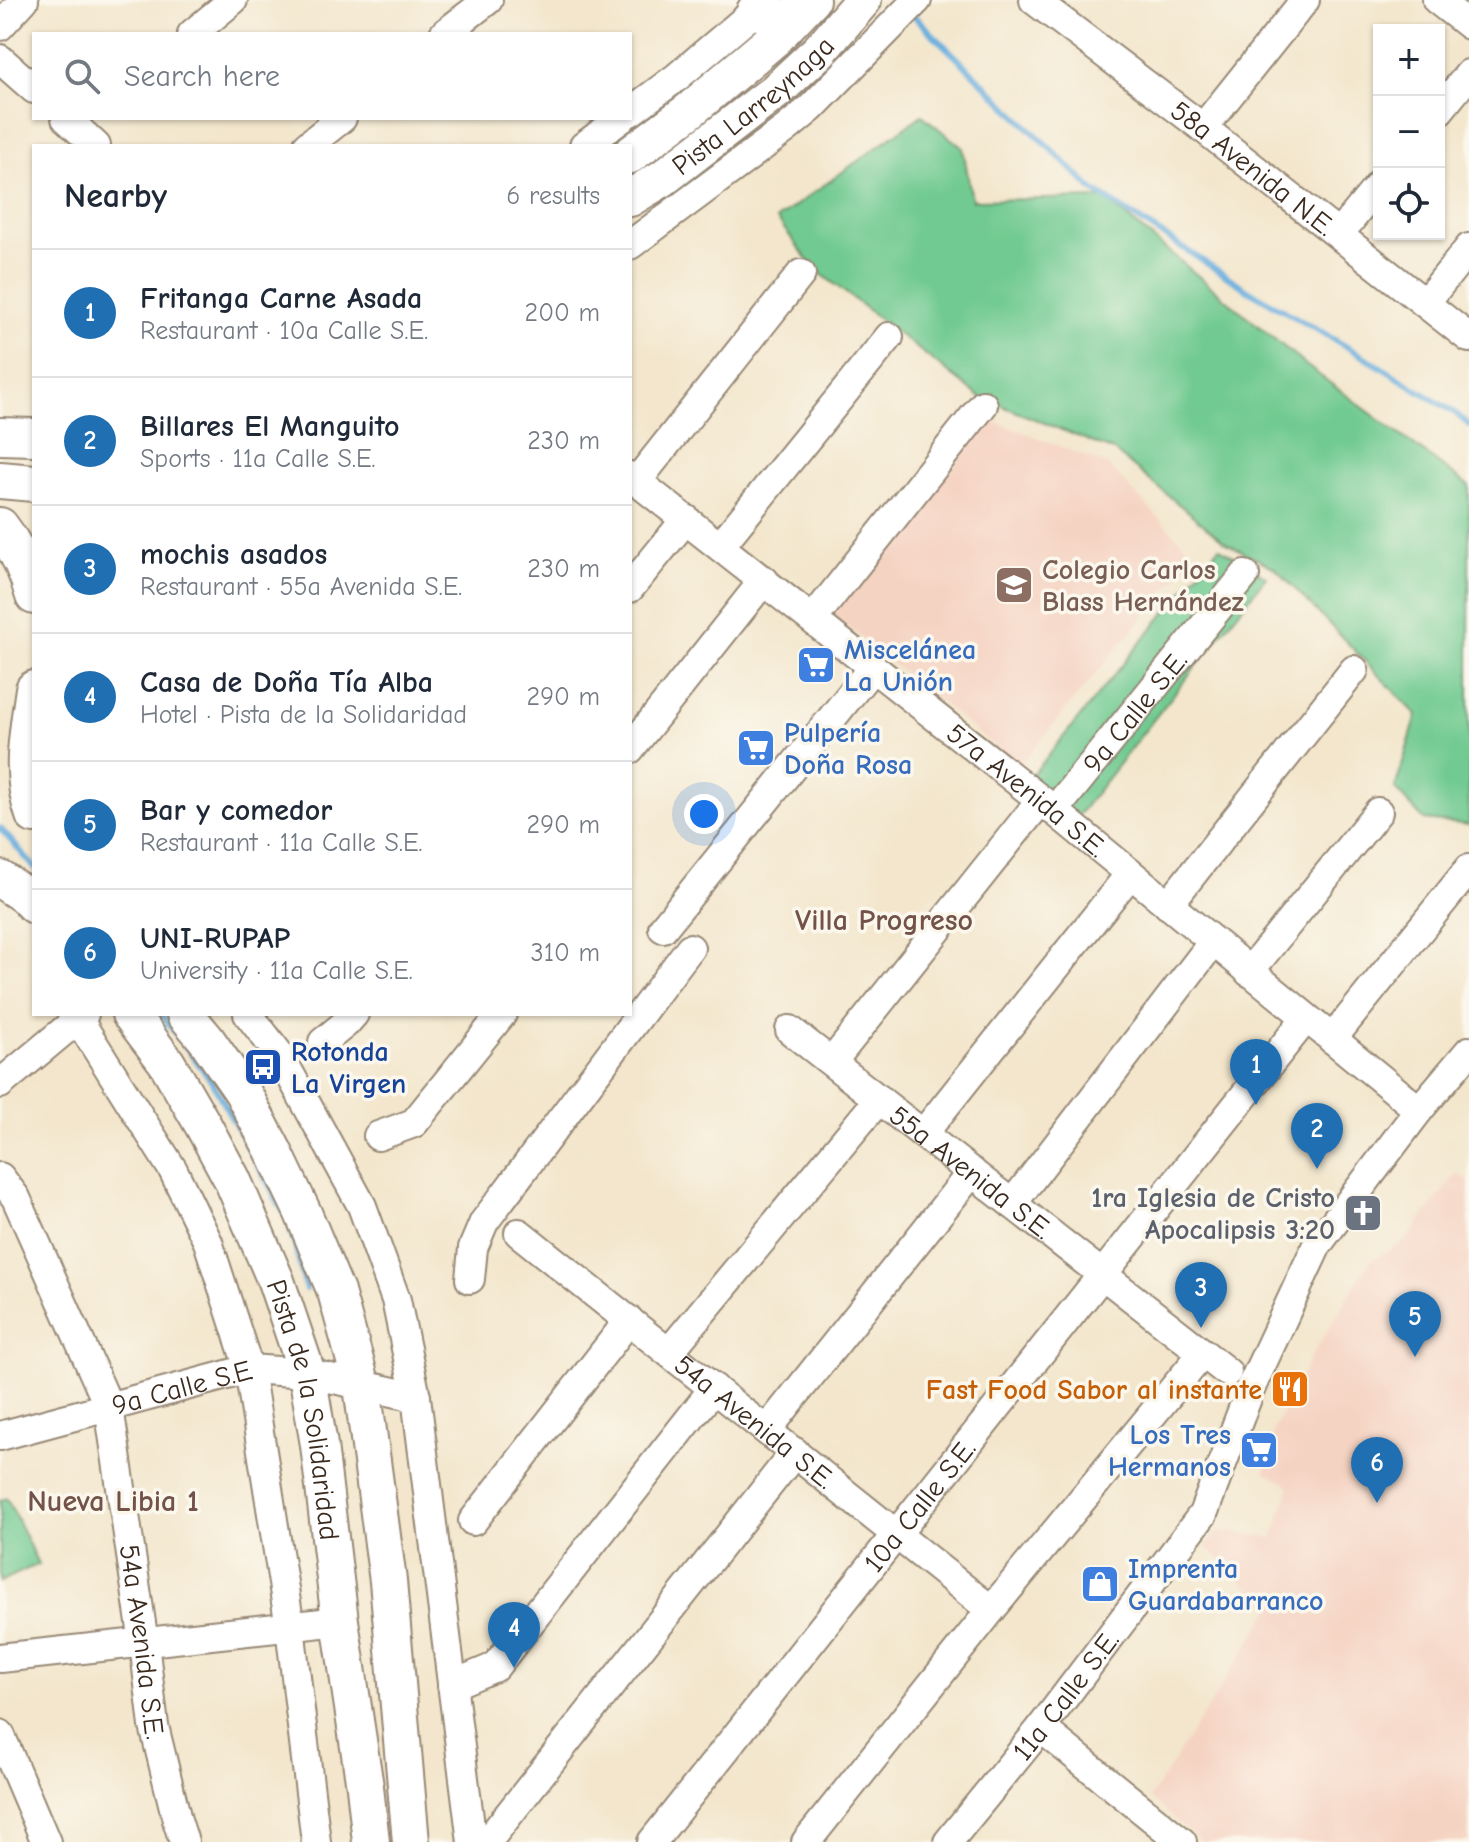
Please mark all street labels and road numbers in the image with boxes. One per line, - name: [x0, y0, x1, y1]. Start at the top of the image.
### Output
- street label: Pista Larreynaga: [666, 30, 841, 182]
- street label: 58a Avenida N.E.: [1164, 95, 1341, 243]
- street label: 9a Calle S.E.: [1077, 645, 1194, 779]
- street label: 57a Avenida S.E.: [940, 717, 1113, 864]
- street label: 55a Avenida S.E.: [883, 1099, 1058, 1246]
- street label: Pista de la Solidaridad: [260, 1275, 345, 1542]
- street label: 54a Avenida S.E.: [668, 1349, 841, 1496]
- street label: 9a Calle S.E.: [109, 1354, 256, 1422]
- street label: 10a Calle S.E.: [858, 1433, 982, 1579]
- street label: 54a Avenida S.E.: [113, 1542, 172, 1742]
- street label: 11a Calle S.E.: [1006, 1625, 1126, 1767]

